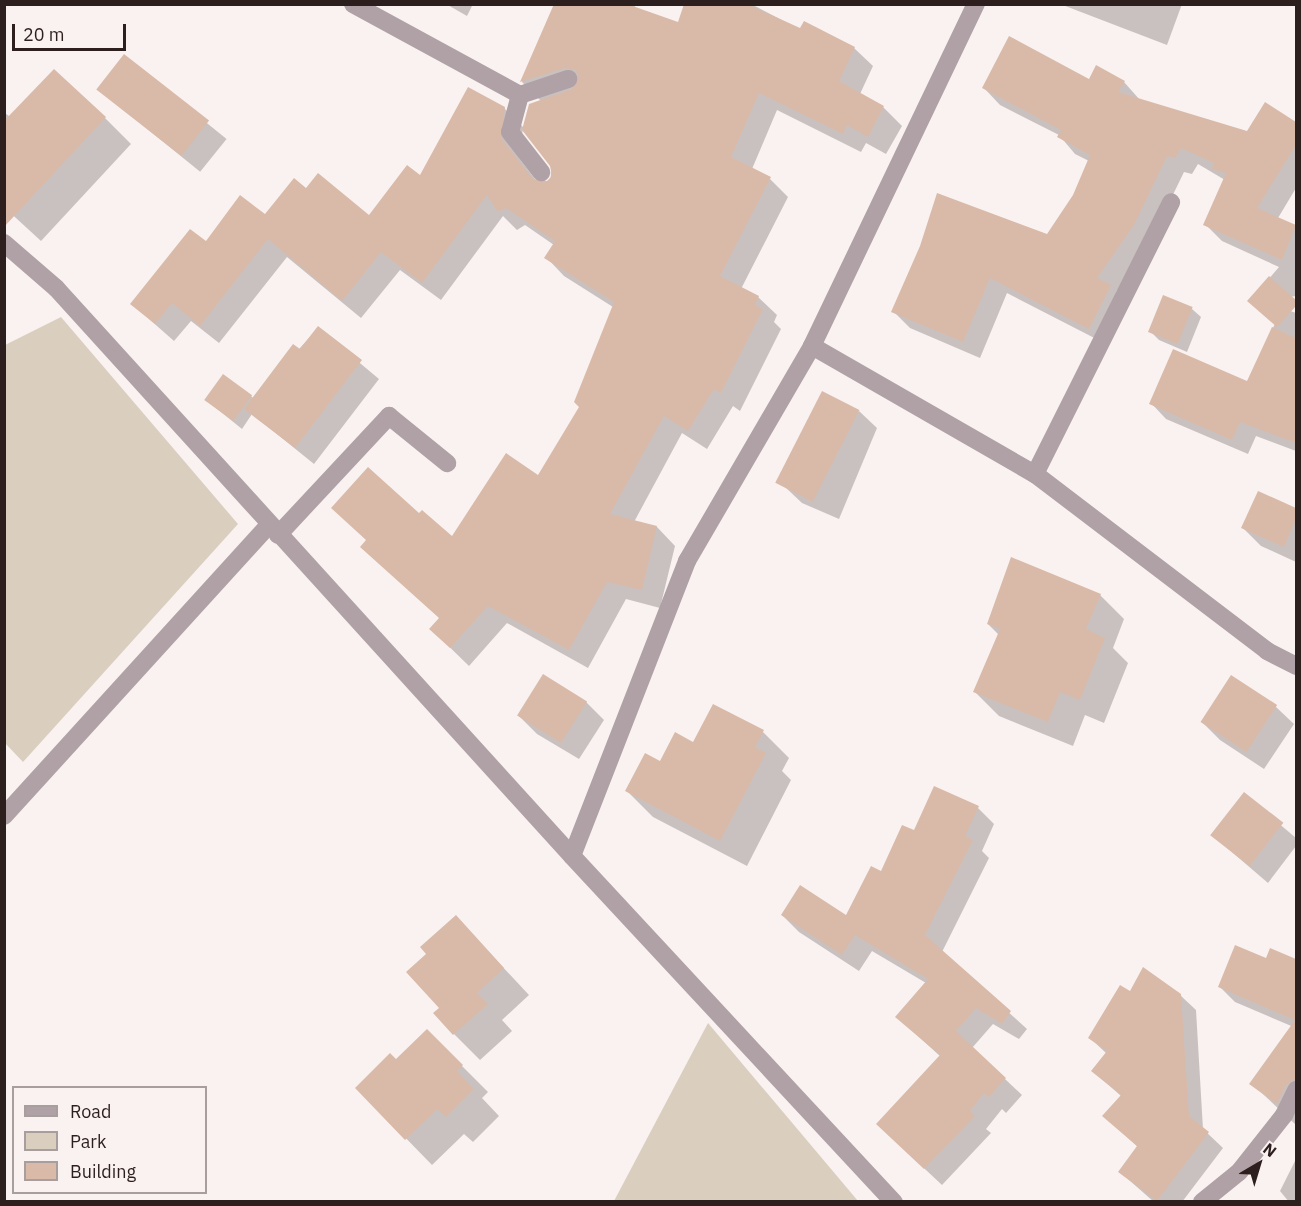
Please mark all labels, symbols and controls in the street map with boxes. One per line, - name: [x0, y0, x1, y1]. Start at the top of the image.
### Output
- scale bar: [15, 12, 129, 50]
- text: 20 m: [23, 23, 65, 46]
- legend: [12, 1086, 207, 1194]
- text: Road: [70, 1100, 111, 1123]
- text: Park: [70, 1130, 106, 1153]
- north arrow: [1229, 1134, 1289, 1194]
- text: N: [1259, 1138, 1281, 1161]
- text: Building: [70, 1160, 136, 1183]

